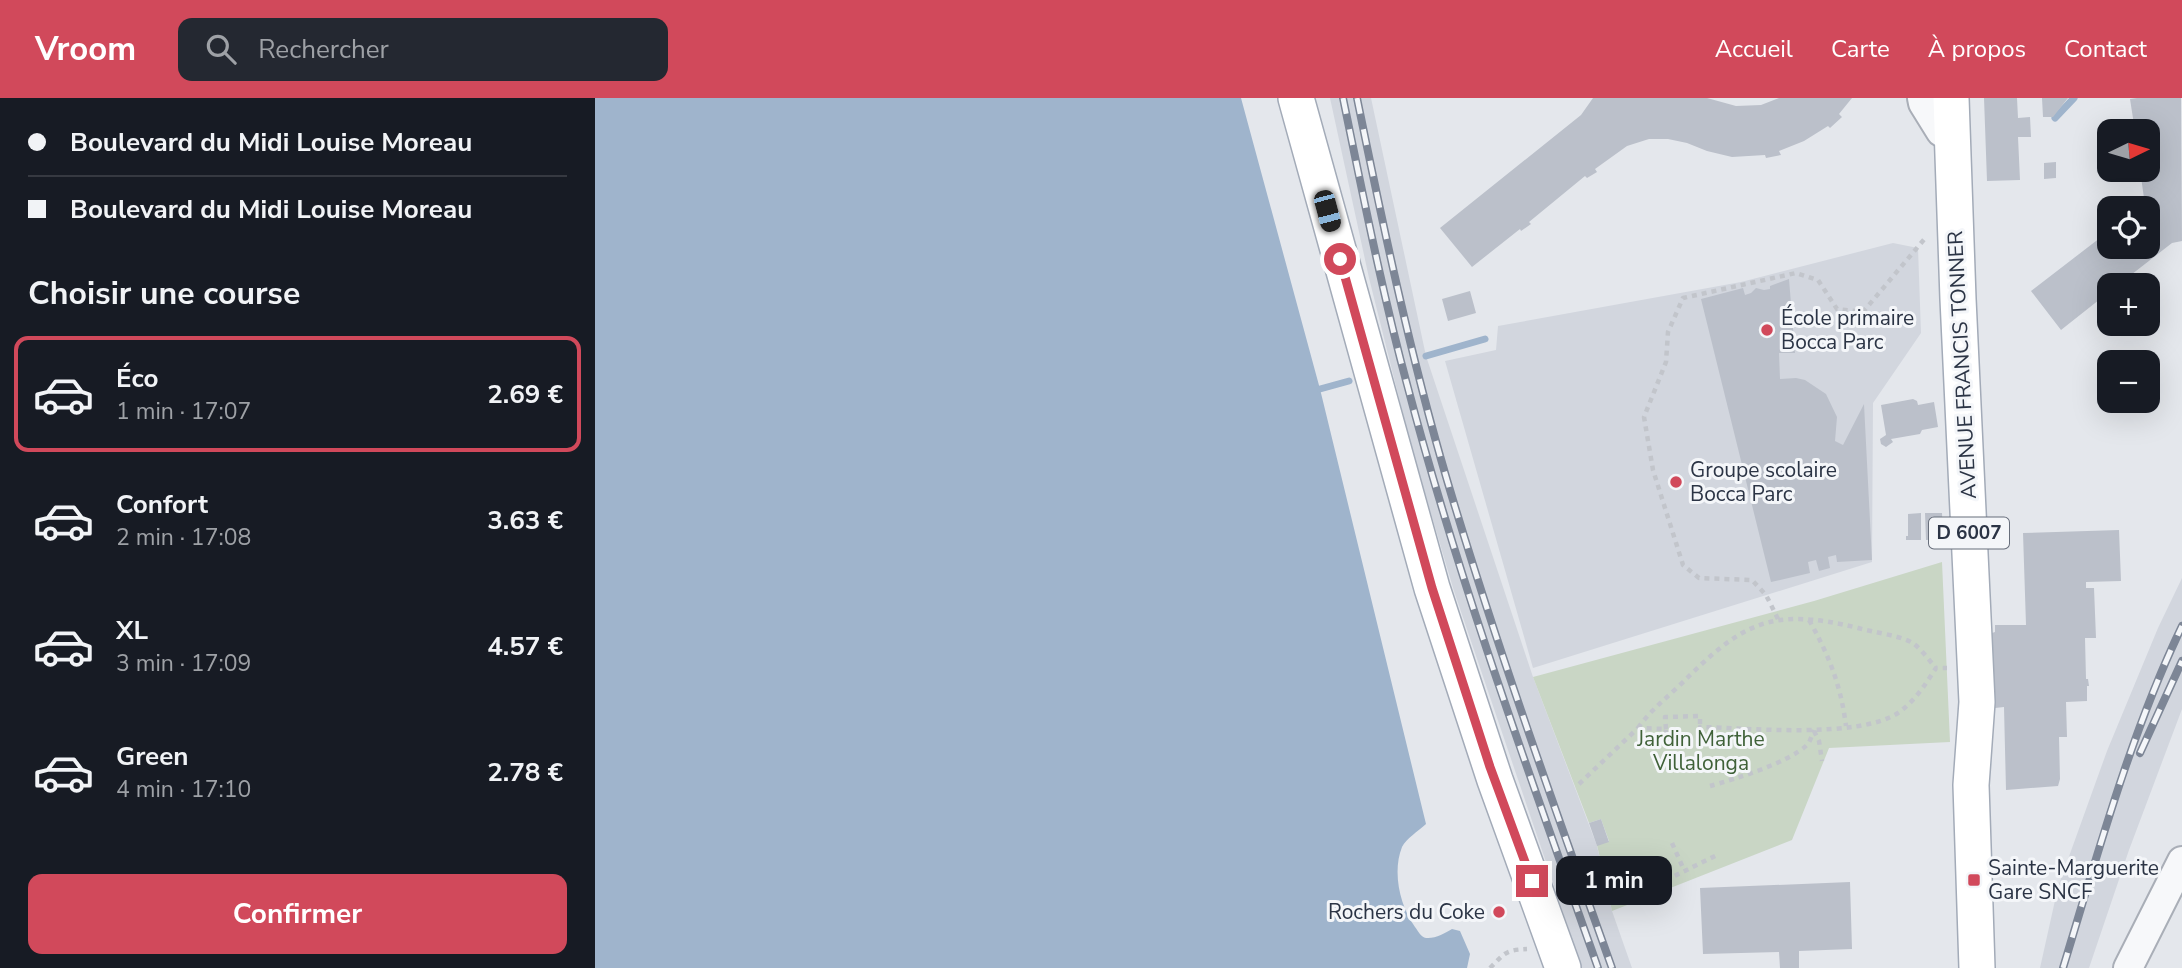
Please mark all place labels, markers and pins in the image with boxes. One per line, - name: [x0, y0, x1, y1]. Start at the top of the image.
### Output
- place label: École primaire Bocca Parc: [1781, 304, 1914, 356]
- marker: École primaire Bocca Parc: [1759, 322, 1775, 338]
- place label: Groupe scolaire Bocca Parc: [1690, 456, 1837, 508]
- marker: Groupe scolaire Bocca Parc: [1668, 474, 1684, 490]
- place label: Sainte-Marguerite Gare SNCF: [1988, 854, 2159, 906]
- marker: Sainte-Marguerite Gare SNCF: [1966, 872, 1982, 888]
- place label: Rochers du Coke: [1328, 898, 1485, 926]
- marker: Rochers du Coke: [1491, 904, 1507, 920]

